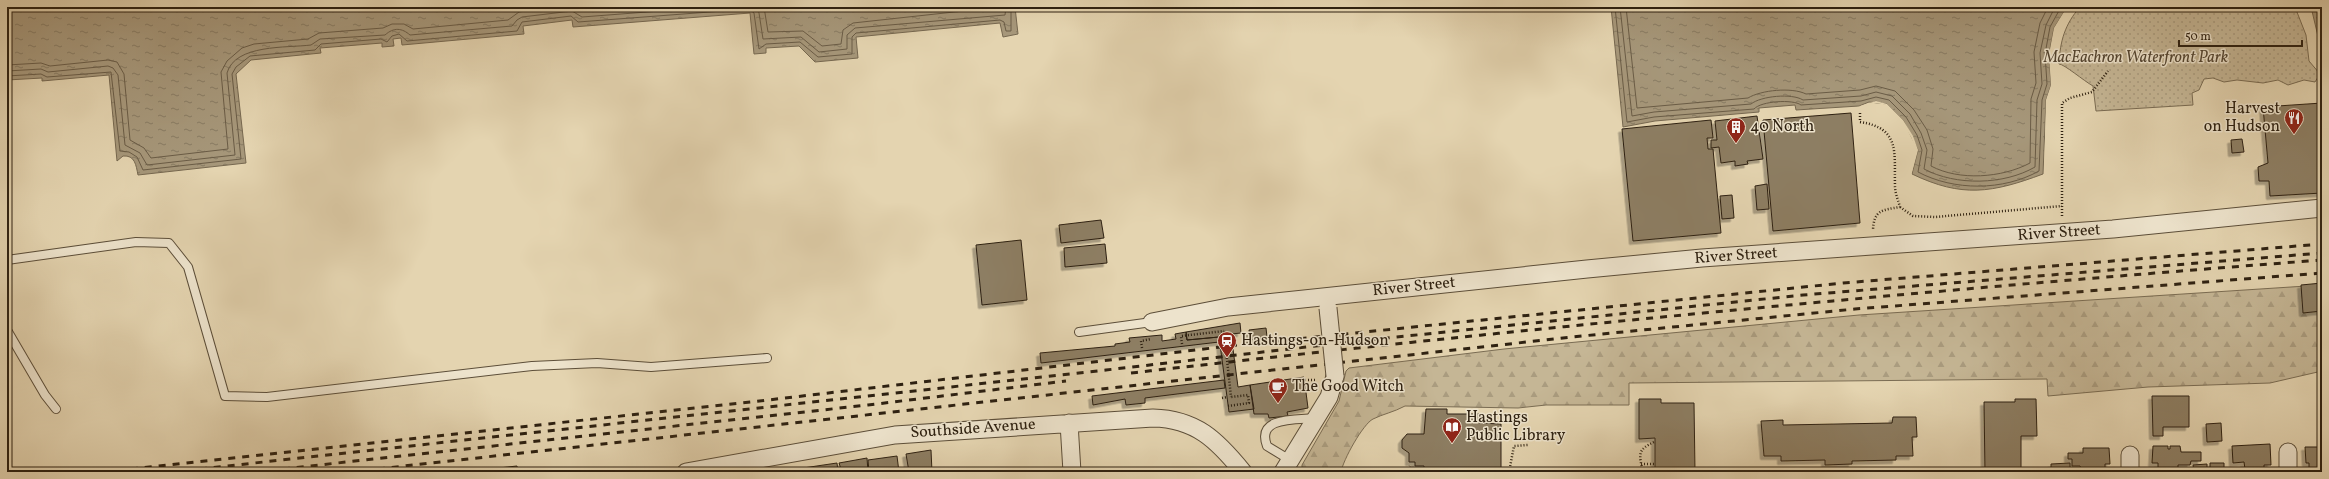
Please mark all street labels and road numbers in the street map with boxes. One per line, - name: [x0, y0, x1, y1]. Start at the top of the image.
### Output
- street label: River Street: [2017, 219, 2102, 247]
- street label: River Street: [1694, 242, 1779, 270]
- street label: River Street: [1371, 272, 1457, 302]
- street label: Southside Avenue: [910, 414, 1036, 444]

